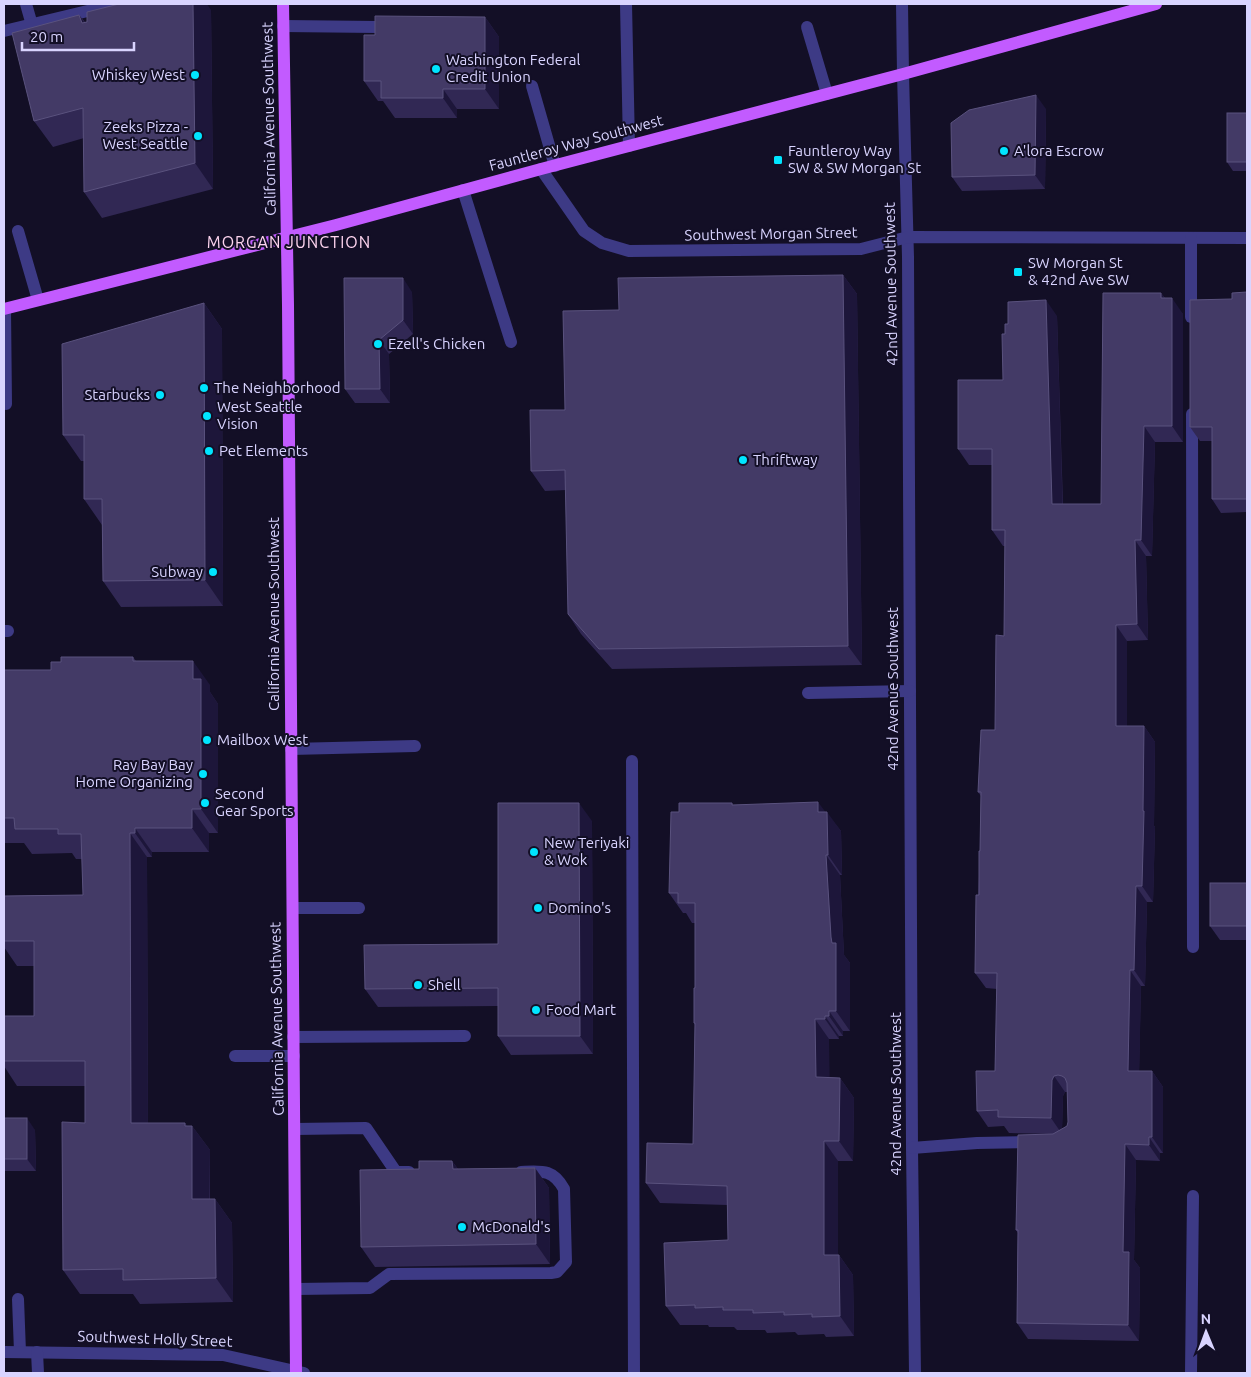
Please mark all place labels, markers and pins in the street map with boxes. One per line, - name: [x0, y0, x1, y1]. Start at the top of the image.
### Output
- place label: Washington Federal Credit Union: [446, 51, 580, 85]
- marker: Washington Federal Credit Union: [430, 63, 442, 75]
- place label: Whiskey West: [92, 66, 185, 83]
- marker: Whiskey West: [189, 69, 201, 81]
- place label: Zeeks Pizza - West Seattle: [102, 118, 188, 152]
- marker: Zeeks Pizza - West Seattle: [192, 130, 204, 142]
- place label: Fauntleroy Way SW & SW Morgan St: [788, 142, 921, 176]
- place label: A'lora Escrow: [1014, 142, 1104, 159]
- marker: A'lora Escrow: [998, 145, 1010, 157]
- marker: Fauntleroy Way SW & SW Morgan St: [772, 154, 784, 166]
- place label: SW Morgan St & 42nd Ave SW: [1028, 254, 1129, 288]
- marker: SW Morgan St & 42nd Ave SW: [1012, 266, 1024, 278]
- place label: Ezell's Chicken: [388, 335, 485, 352]
- marker: Ezell's Chicken: [372, 338, 384, 350]
- place label: The Neighborhood: [214, 379, 341, 396]
- marker: The Neighborhood: [198, 382, 210, 394]
- place label: Starbucks: [84, 386, 150, 403]
- marker: Starbucks: [154, 389, 166, 401]
- place label: West Seattle Vision: [217, 398, 303, 432]
- marker: West Seattle Vision: [201, 410, 213, 422]
- place label: Pet Elements: [219, 442, 308, 459]
- marker: Pet Elements: [203, 445, 215, 457]
- place label: Thriftway: [753, 451, 817, 468]
- marker: Thriftway: [737, 454, 749, 466]
- place label: Subway: [151, 563, 203, 580]
- marker: Subway: [207, 566, 219, 578]
- place label: Mailbox West: [217, 731, 308, 748]
- marker: Mailbox West: [201, 734, 213, 746]
- place label: Ray Bay Bay Home Organizing: [76, 756, 193, 790]
- marker: Ray Bay Bay Home Organizing: [197, 768, 209, 780]
- place label: Second Gear Sports: [215, 785, 294, 819]
- marker: Second Gear Sports: [199, 797, 211, 809]
- place label: New Teriyaki & Wok: [544, 834, 629, 868]
- marker: New Teriyaki & Wok: [528, 846, 540, 858]
- place label: Domino's: [548, 899, 611, 916]
- marker: Domino's: [532, 902, 544, 914]
- place label: Shell: [428, 976, 461, 993]
- marker: Shell: [412, 979, 424, 991]
- place label: Food Mart: [546, 1001, 616, 1018]
- marker: Food Mart: [530, 1004, 542, 1016]
- place label: McDonald's: [472, 1218, 550, 1235]
- marker: McDonald's: [456, 1221, 468, 1233]

